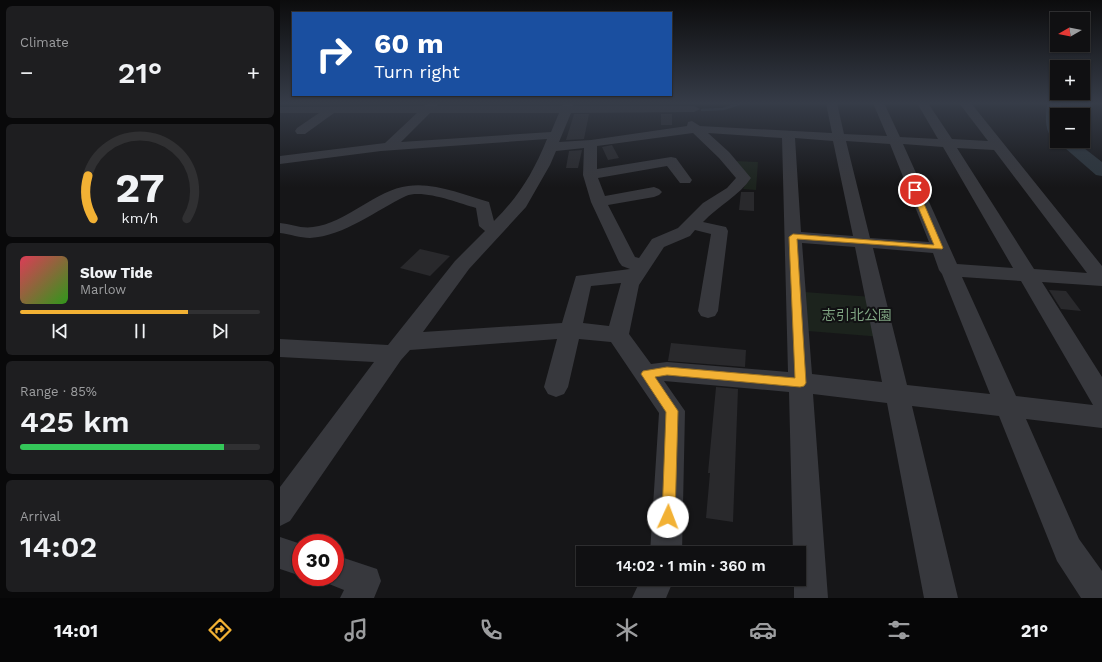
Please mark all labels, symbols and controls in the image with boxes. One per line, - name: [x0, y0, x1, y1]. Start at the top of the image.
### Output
- north arrow: [1050, 12, 1090, 52]
- map controls: [1050, 12, 1090, 148]
- text: 60 m: [374, 27, 444, 60]
- icon: right: [308, 28, 360, 80]
- text: Climate: [20, 35, 69, 50]
- text: 21°: [118, 55, 162, 90]
- text: −: [20, 60, 33, 85]
- text: +: [247, 60, 260, 85]
- button: +: [1050, 60, 1090, 100]
- text: Turn right: [374, 61, 460, 82]
- button: −: [1050, 108, 1090, 148]
- text: 27: [115, 162, 165, 211]
- pin: [898, 173, 932, 207]
- icon: arrive: [904, 179, 926, 201]
- text: km/h: [122, 209, 158, 225]
- text: Slow Tide: [80, 264, 153, 282]
- text: Marlow: [80, 282, 126, 297]
- park label: 志引北公園: [822, 307, 892, 323]
- icon: previous: [49, 320, 71, 342]
- icon: pause: [129, 320, 151, 342]
- icon: next: [209, 320, 231, 342]
- text: Range · 85%: [20, 384, 97, 399]
- text: 425 km: [20, 404, 130, 439]
- position arrow: [647, 496, 689, 538]
- text: Arrival: [20, 509, 61, 524]
- text: 14:02: [20, 529, 97, 564]
- speed limit sign: 30: [292, 534, 344, 586]
- text: 14:02 · 1 min · 360 m: [616, 557, 766, 575]
- icon: directions: [206, 616, 234, 644]
- icon: music: [342, 616, 370, 644]
- icon: phone: [477, 616, 505, 644]
- icon: climate: [613, 616, 641, 644]
- icon: car: [749, 616, 777, 644]
- icon: filters: [885, 616, 913, 644]
- text: 14:01: [54, 620, 98, 641]
- text: 21°: [1021, 620, 1048, 641]

